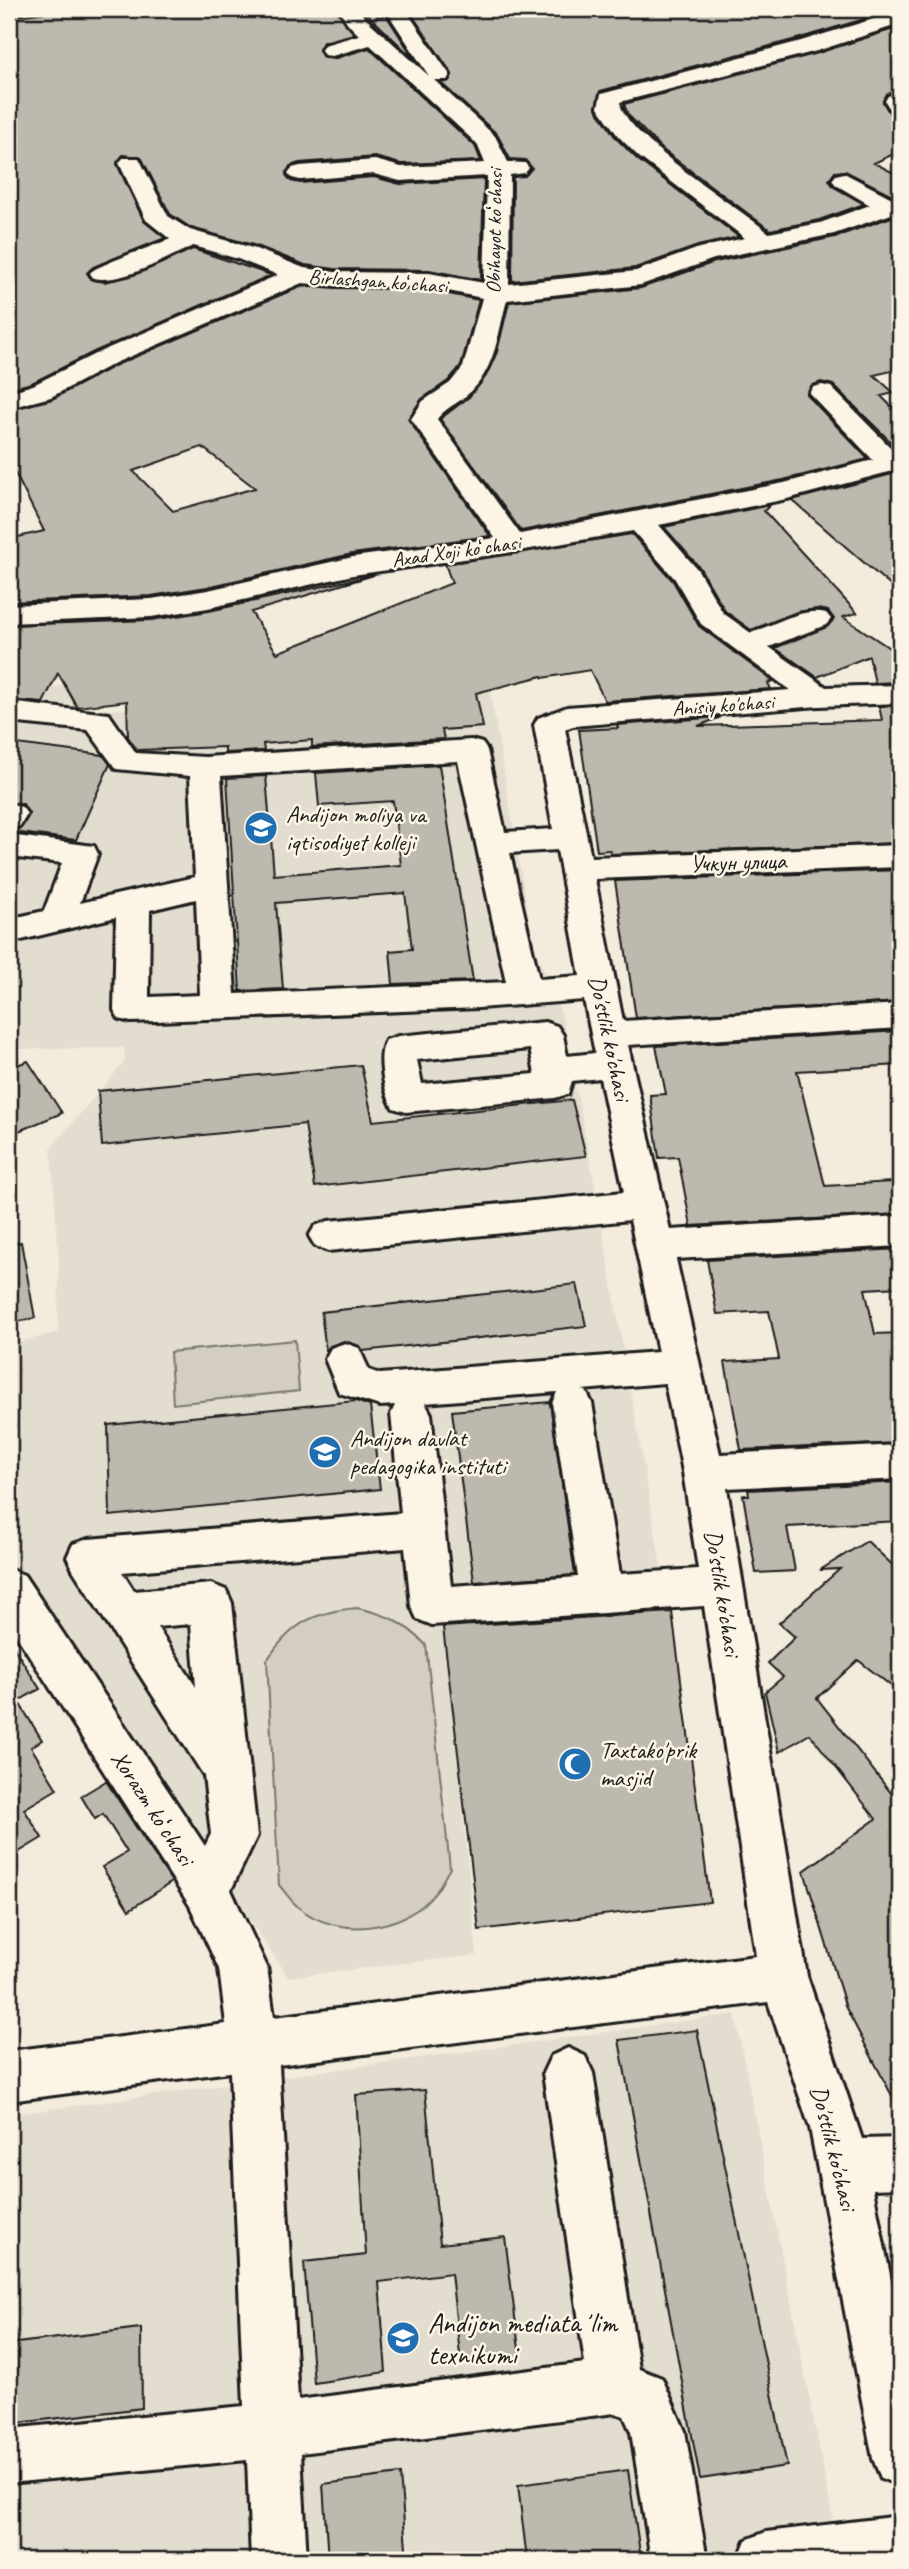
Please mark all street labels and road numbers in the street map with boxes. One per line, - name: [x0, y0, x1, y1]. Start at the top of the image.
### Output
- street label: Obihayot koʻchasi: [480, 165, 508, 294]
- street label: Birlashgan koʻchasi: [308, 263, 451, 299]
- street label: Axad Xoji koʻchasi: [390, 529, 525, 573]
- street label: Anisiy ko'chasi: [671, 688, 778, 722]
- street label: Учкун улица: [689, 845, 788, 879]
- street label: Do'stlik ko'chasi: [582, 973, 638, 1106]
- street label: Do'stlik ko'chasi: [698, 1528, 748, 1661]
- street label: Xorazm koʻchasi: [105, 1745, 203, 1873]
- street label: Do'stlik ko'chasi: [804, 2083, 865, 2216]

